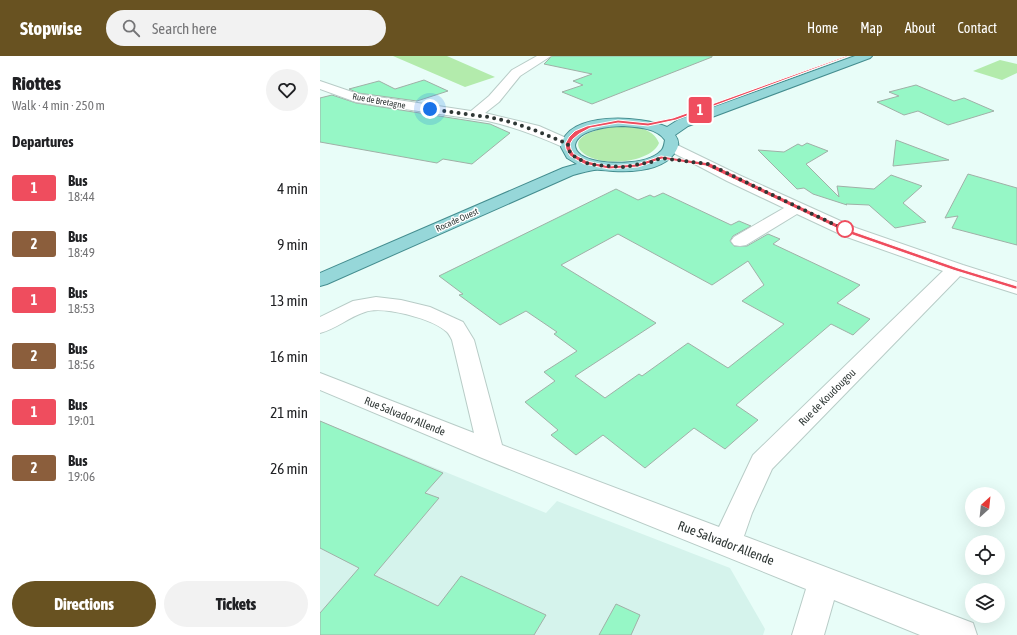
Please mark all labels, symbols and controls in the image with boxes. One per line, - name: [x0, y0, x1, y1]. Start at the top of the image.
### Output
- search box: [106, 10, 386, 46]
- text: Stopwise: [20, 17, 82, 39]
- icon: search: [120, 17, 142, 39]
- text: Search here: [152, 20, 217, 37]
- text: Home: [807, 20, 838, 36]
- text: Map: [860, 20, 883, 36]
- text: About: [905, 20, 936, 36]
- text: Contact: [958, 20, 997, 36]
- button: heart: [266, 69, 308, 111]
- text: Riottes: [12, 72, 61, 94]
- street label: Rue de Bretagne: [352, 91, 406, 111]
- line badge: 1: [687, 97, 713, 123]
- text: Walk · 4 min · 250 m: [12, 98, 105, 113]
- your location: [420, 99, 440, 119]
- text: 1: [697, 102, 703, 118]
- text: Departures: [12, 133, 74, 150]
- text: Bus: [68, 172, 88, 189]
- text: 1: [31, 180, 37, 196]
- text: 4 min: [277, 180, 308, 197]
- text: 18:44: [68, 189, 95, 204]
- street label: Rocade Ouest: [434, 206, 480, 234]
- unlabelled marker: [836, 220, 854, 238]
- text: Bus: [68, 228, 88, 245]
- text: 2: [31, 236, 37, 252]
- text: 9 min: [277, 236, 308, 253]
- text: 18:49: [68, 245, 95, 260]
- text: Bus: [68, 284, 88, 301]
- text: 1: [31, 292, 37, 308]
- text: 13 min: [270, 292, 308, 309]
- text: 18:53: [68, 301, 95, 316]
- text: Bus: [68, 340, 88, 357]
- text: 2: [31, 348, 37, 364]
- text: 16 min: [270, 348, 308, 365]
- text: 18:56: [68, 357, 95, 372]
- street label: Rue de Koudougou: [796, 366, 858, 428]
- street label: Rue Salvador Allende: [363, 394, 447, 438]
- text: Bus: [68, 396, 88, 413]
- text: 1: [31, 404, 37, 420]
- text: 21 min: [270, 404, 308, 421]
- text: 19:01: [68, 413, 95, 428]
- text: Bus: [68, 452, 88, 469]
- text: 2: [31, 460, 37, 476]
- text: 26 min: [270, 460, 308, 477]
- text: 19:06: [68, 469, 95, 484]
- north arrow: [965, 487, 1005, 527]
- map controls: [965, 487, 1005, 623]
- street label: Rue Salvador Allende: [676, 518, 776, 568]
- button: locate: [965, 535, 1005, 575]
- button: Directions: [12, 581, 156, 627]
- button: Tickets: [164, 581, 308, 627]
- button: layers: [965, 583, 1005, 623]

